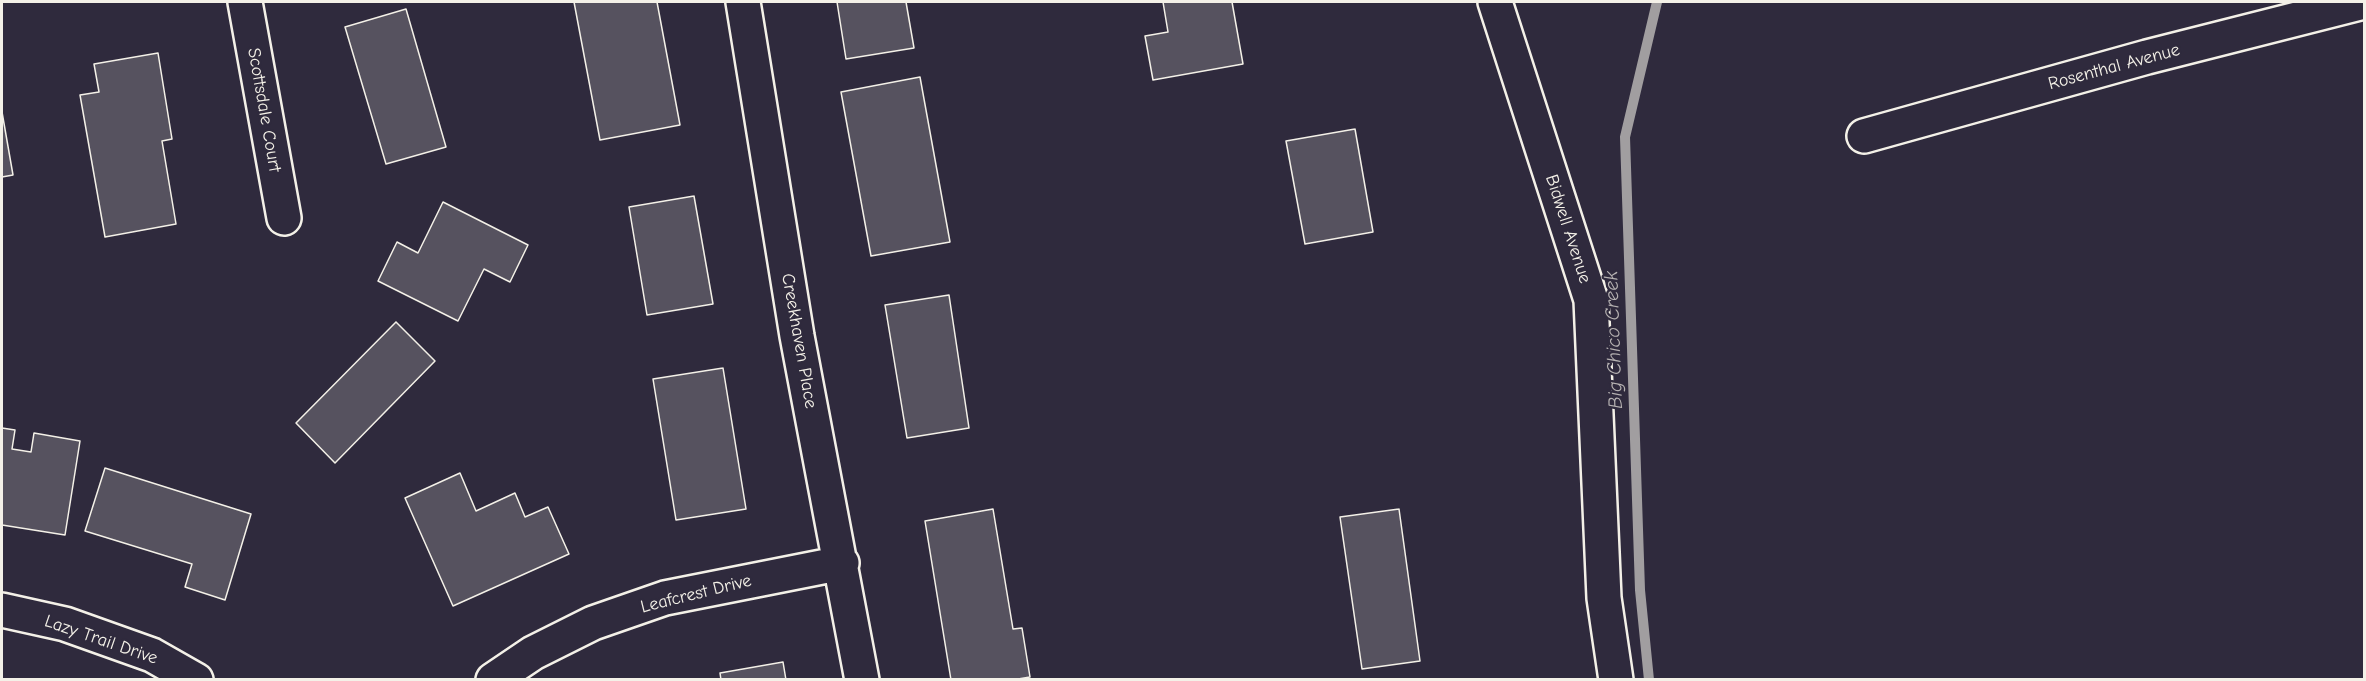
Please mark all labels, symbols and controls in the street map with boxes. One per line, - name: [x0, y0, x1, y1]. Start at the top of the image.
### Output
- street label: Rosenthal Avenue: [2046, 39, 2182, 95]
- street label: Scottsdale Court: [242, 46, 286, 174]
- street label: Bidwell Avenue: [1540, 172, 1596, 286]
- water label: Big Chico Creek: [1600, 271, 1628, 409]
- street label: Creekhaven Place: [776, 272, 822, 410]
- street label: Leafcrest Drive: [638, 570, 754, 618]
- street label: Lazy Trail Drive: [42, 611, 160, 669]

